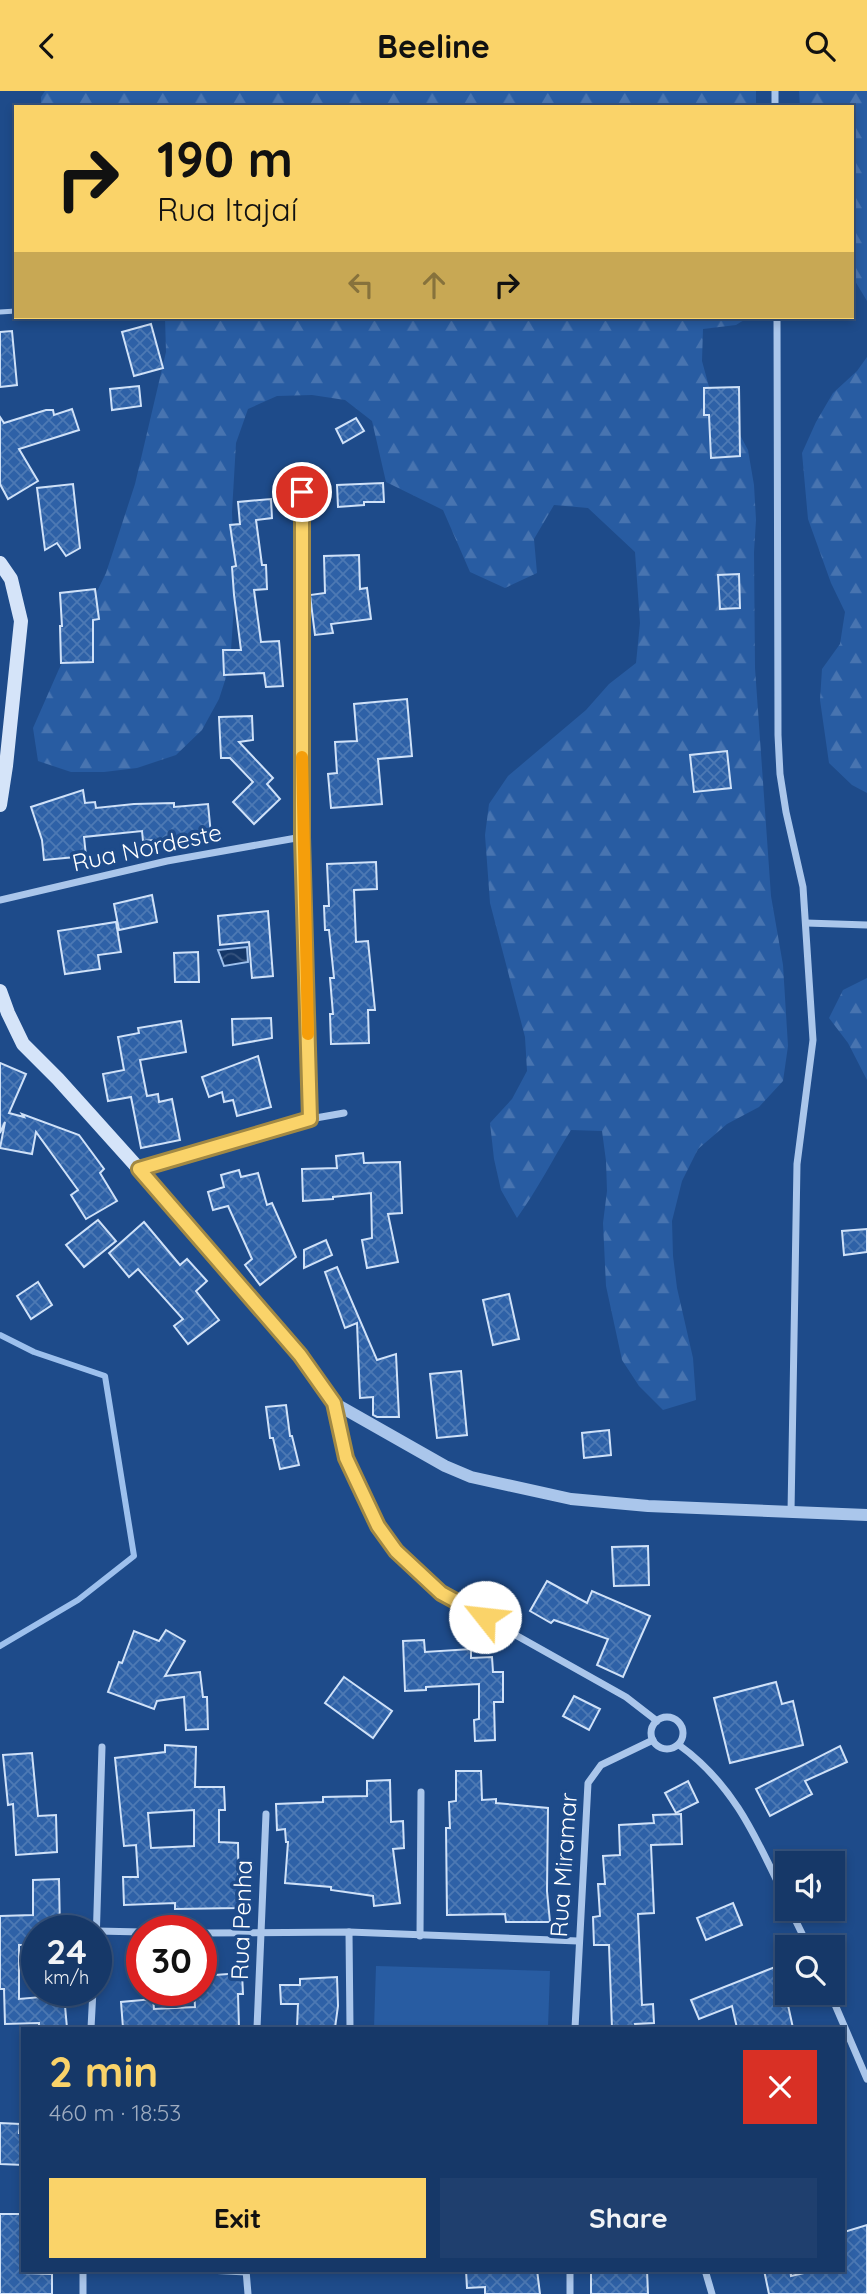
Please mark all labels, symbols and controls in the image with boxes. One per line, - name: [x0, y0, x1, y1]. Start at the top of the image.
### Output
- text: Beeline: [377, 26, 490, 66]
- icon: back: [28, 27, 66, 65]
- icon: search: [801, 27, 839, 65]
- text: 190 m: [157, 128, 293, 189]
- icon: right: [42, 133, 133, 224]
- text: Rua Itajaí: [157, 189, 298, 229]
- icon: left: [342, 266, 380, 304]
- icon: ahead: [415, 266, 453, 304]
- icon: right: [488, 266, 526, 304]
- pin: [272, 462, 332, 522]
- icon: arrive: [283, 473, 321, 511]
- street label: Rua Nordeste: [69, 817, 224, 878]
- position arrow: [448, 1580, 522, 1654]
- street label: Rua Miramar: [543, 1792, 583, 1938]
- map controls: [775, 1851, 845, 2005]
- button: sound: [775, 1851, 845, 1921]
- street label: Rua Penha: [224, 1859, 258, 1981]
- speed limit sign: 30: [126, 1915, 217, 2006]
- text: 24: [46, 1929, 87, 1973]
- button: search: [775, 1935, 845, 2005]
- text: km/h: [44, 1966, 89, 1989]
- text: 2 min: [49, 2045, 158, 2098]
- button: close: [743, 2050, 817, 2124]
- text: 460 m · 18:53: [49, 2098, 181, 2127]
- button: Exit: [49, 2178, 426, 2258]
- button: Share: [440, 2178, 817, 2258]

